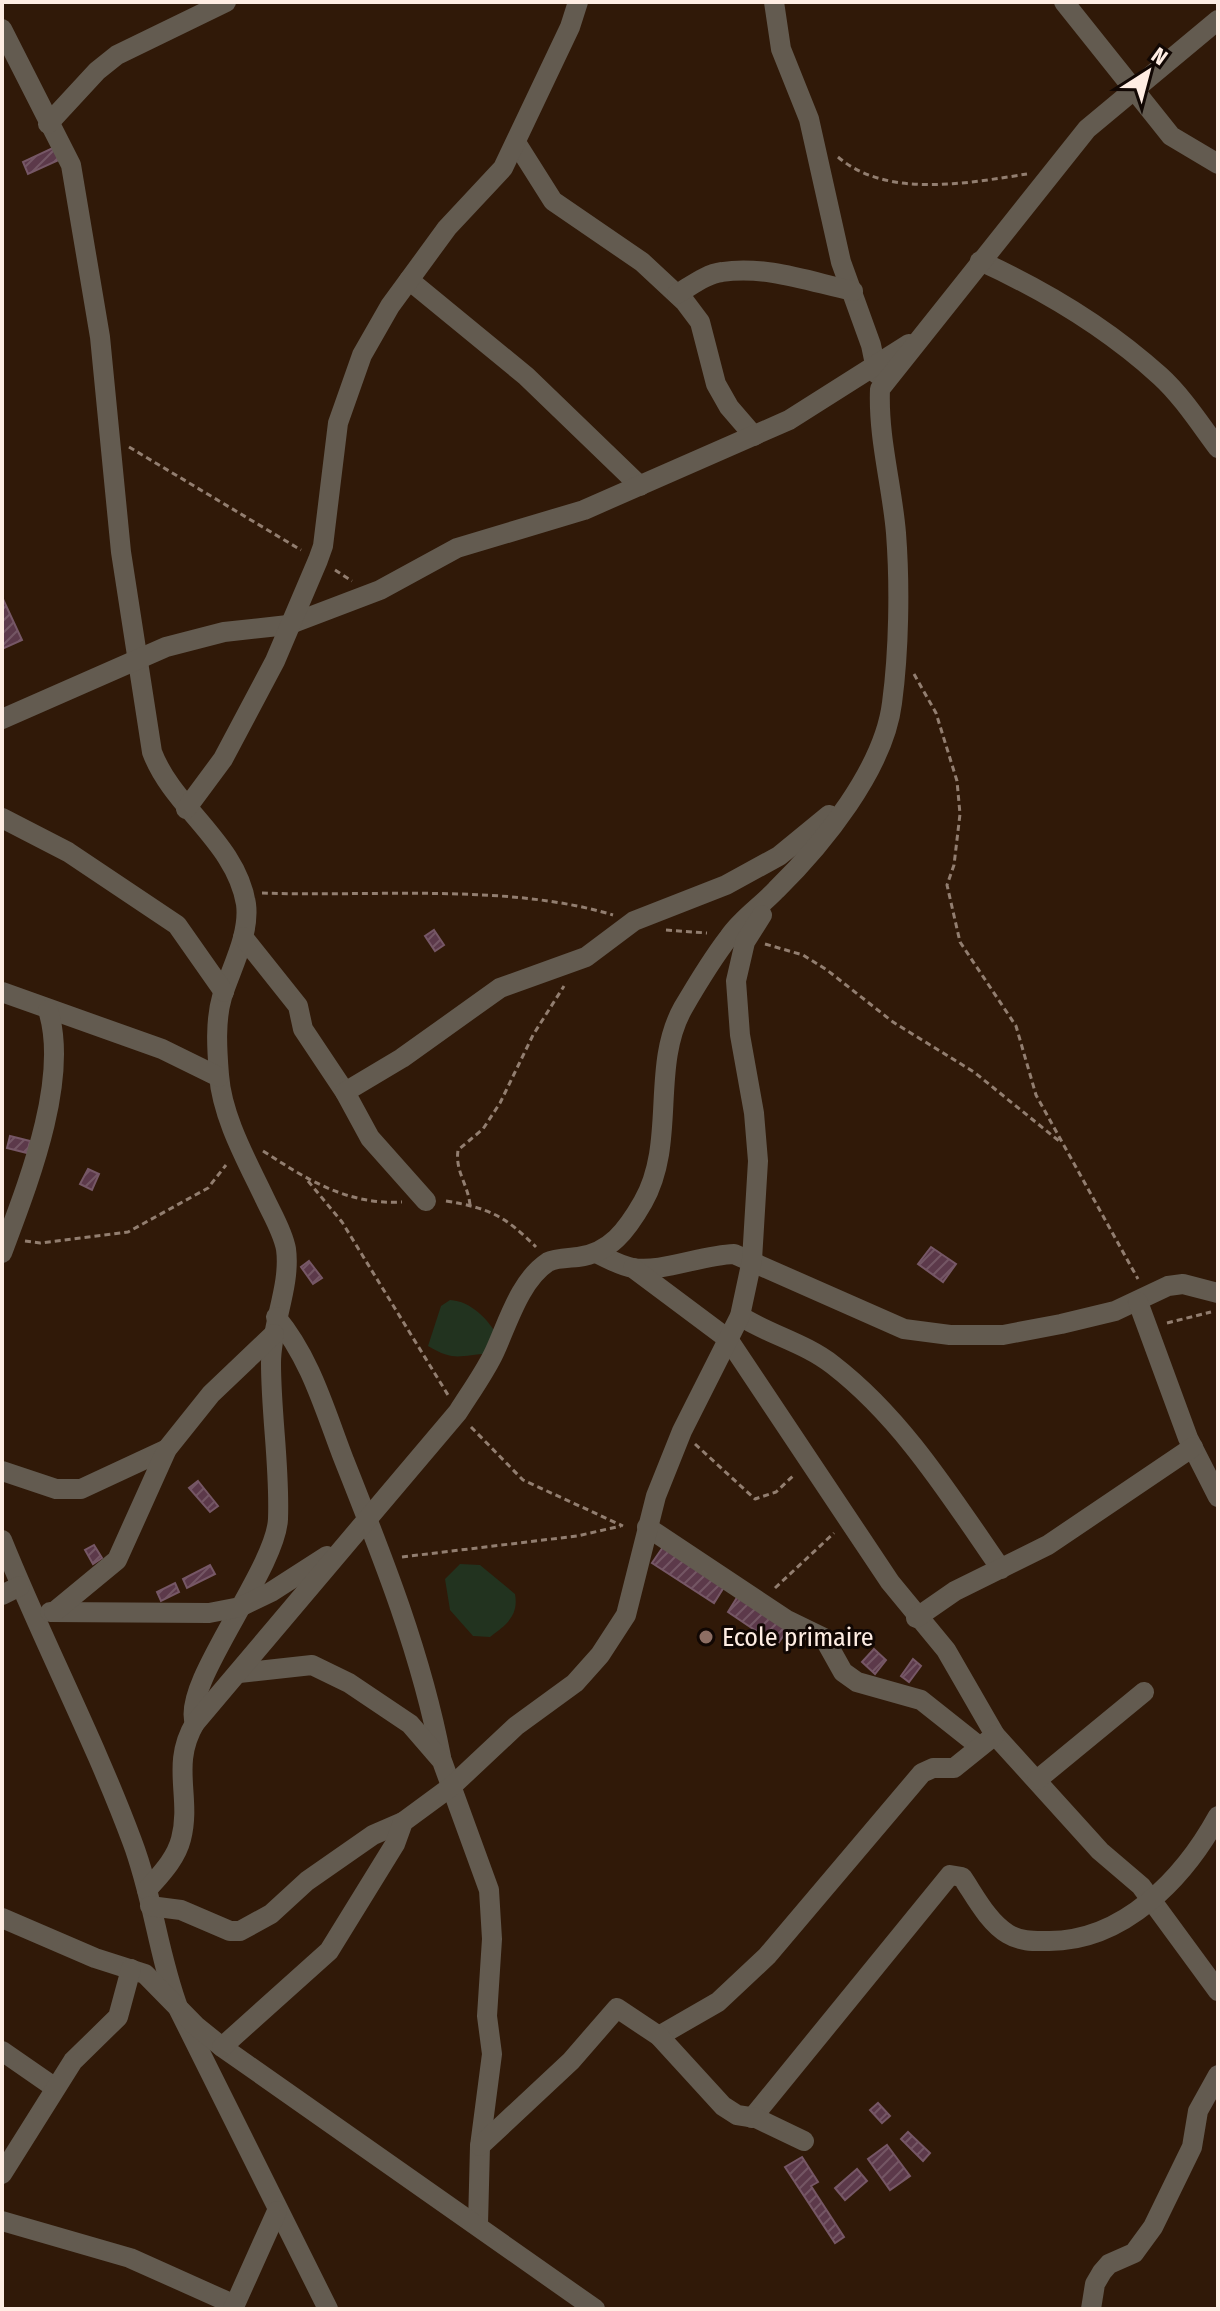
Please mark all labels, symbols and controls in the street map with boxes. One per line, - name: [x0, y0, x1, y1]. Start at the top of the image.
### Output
- north arrow: [1108, 32, 1188, 112]
- text: N: [1146, 41, 1173, 71]
- place label: Ecole primaire: [722, 1622, 874, 1653]
- marker: Ecole primaire: [697, 1628, 715, 1646]

